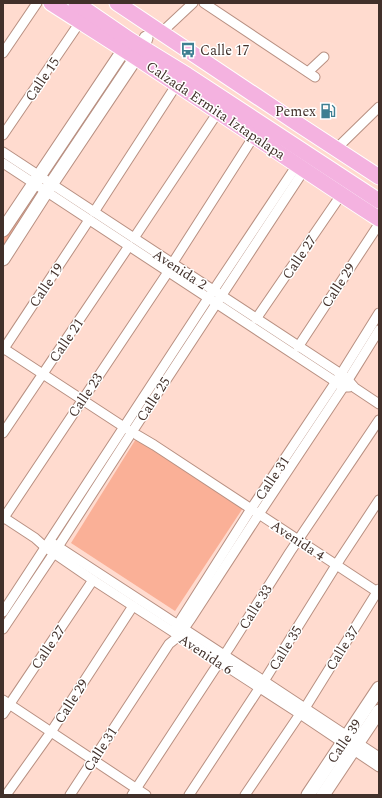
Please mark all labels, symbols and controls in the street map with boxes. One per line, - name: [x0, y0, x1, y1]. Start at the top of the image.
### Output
- place label: Calle 17: [200, 40, 249, 61]
- bus stop icon: Calle 17: [179, 41, 197, 59]
- street label: Calle 15: [20, 53, 65, 106]
- street label: Calzada Ermita Iztapalapa: [142, 56, 290, 165]
- place label: Pemex: [275, 101, 316, 122]
- fuel station icon: Pemex: [319, 102, 337, 120]
- street label: Calle 27: [277, 231, 322, 284]
- street label: Avenida 2: [148, 244, 211, 295]
- street label: Calle 19: [24, 259, 69, 312]
- street label: Calle 29: [316, 259, 361, 312]
- street label: Calle 21: [44, 314, 89, 367]
- street label: Calle 23: [63, 369, 108, 422]
- street label: Calle 25: [131, 373, 176, 426]
- street label: Calle 31: [250, 452, 295, 505]
- street label: Avenida 4: [266, 515, 329, 566]
- street label: Calle 33: [233, 581, 277, 634]
- street label: Calle 27: [26, 621, 71, 674]
- street label: Calle 35: [263, 622, 307, 675]
- street label: Calle 37: [320, 622, 364, 675]
- street label: Avenida 6: [174, 629, 237, 680]
- street label: Calle 29: [49, 675, 94, 728]
- street label: Calle 39: [322, 715, 367, 768]
- street label: Calle 31: [78, 723, 123, 776]

